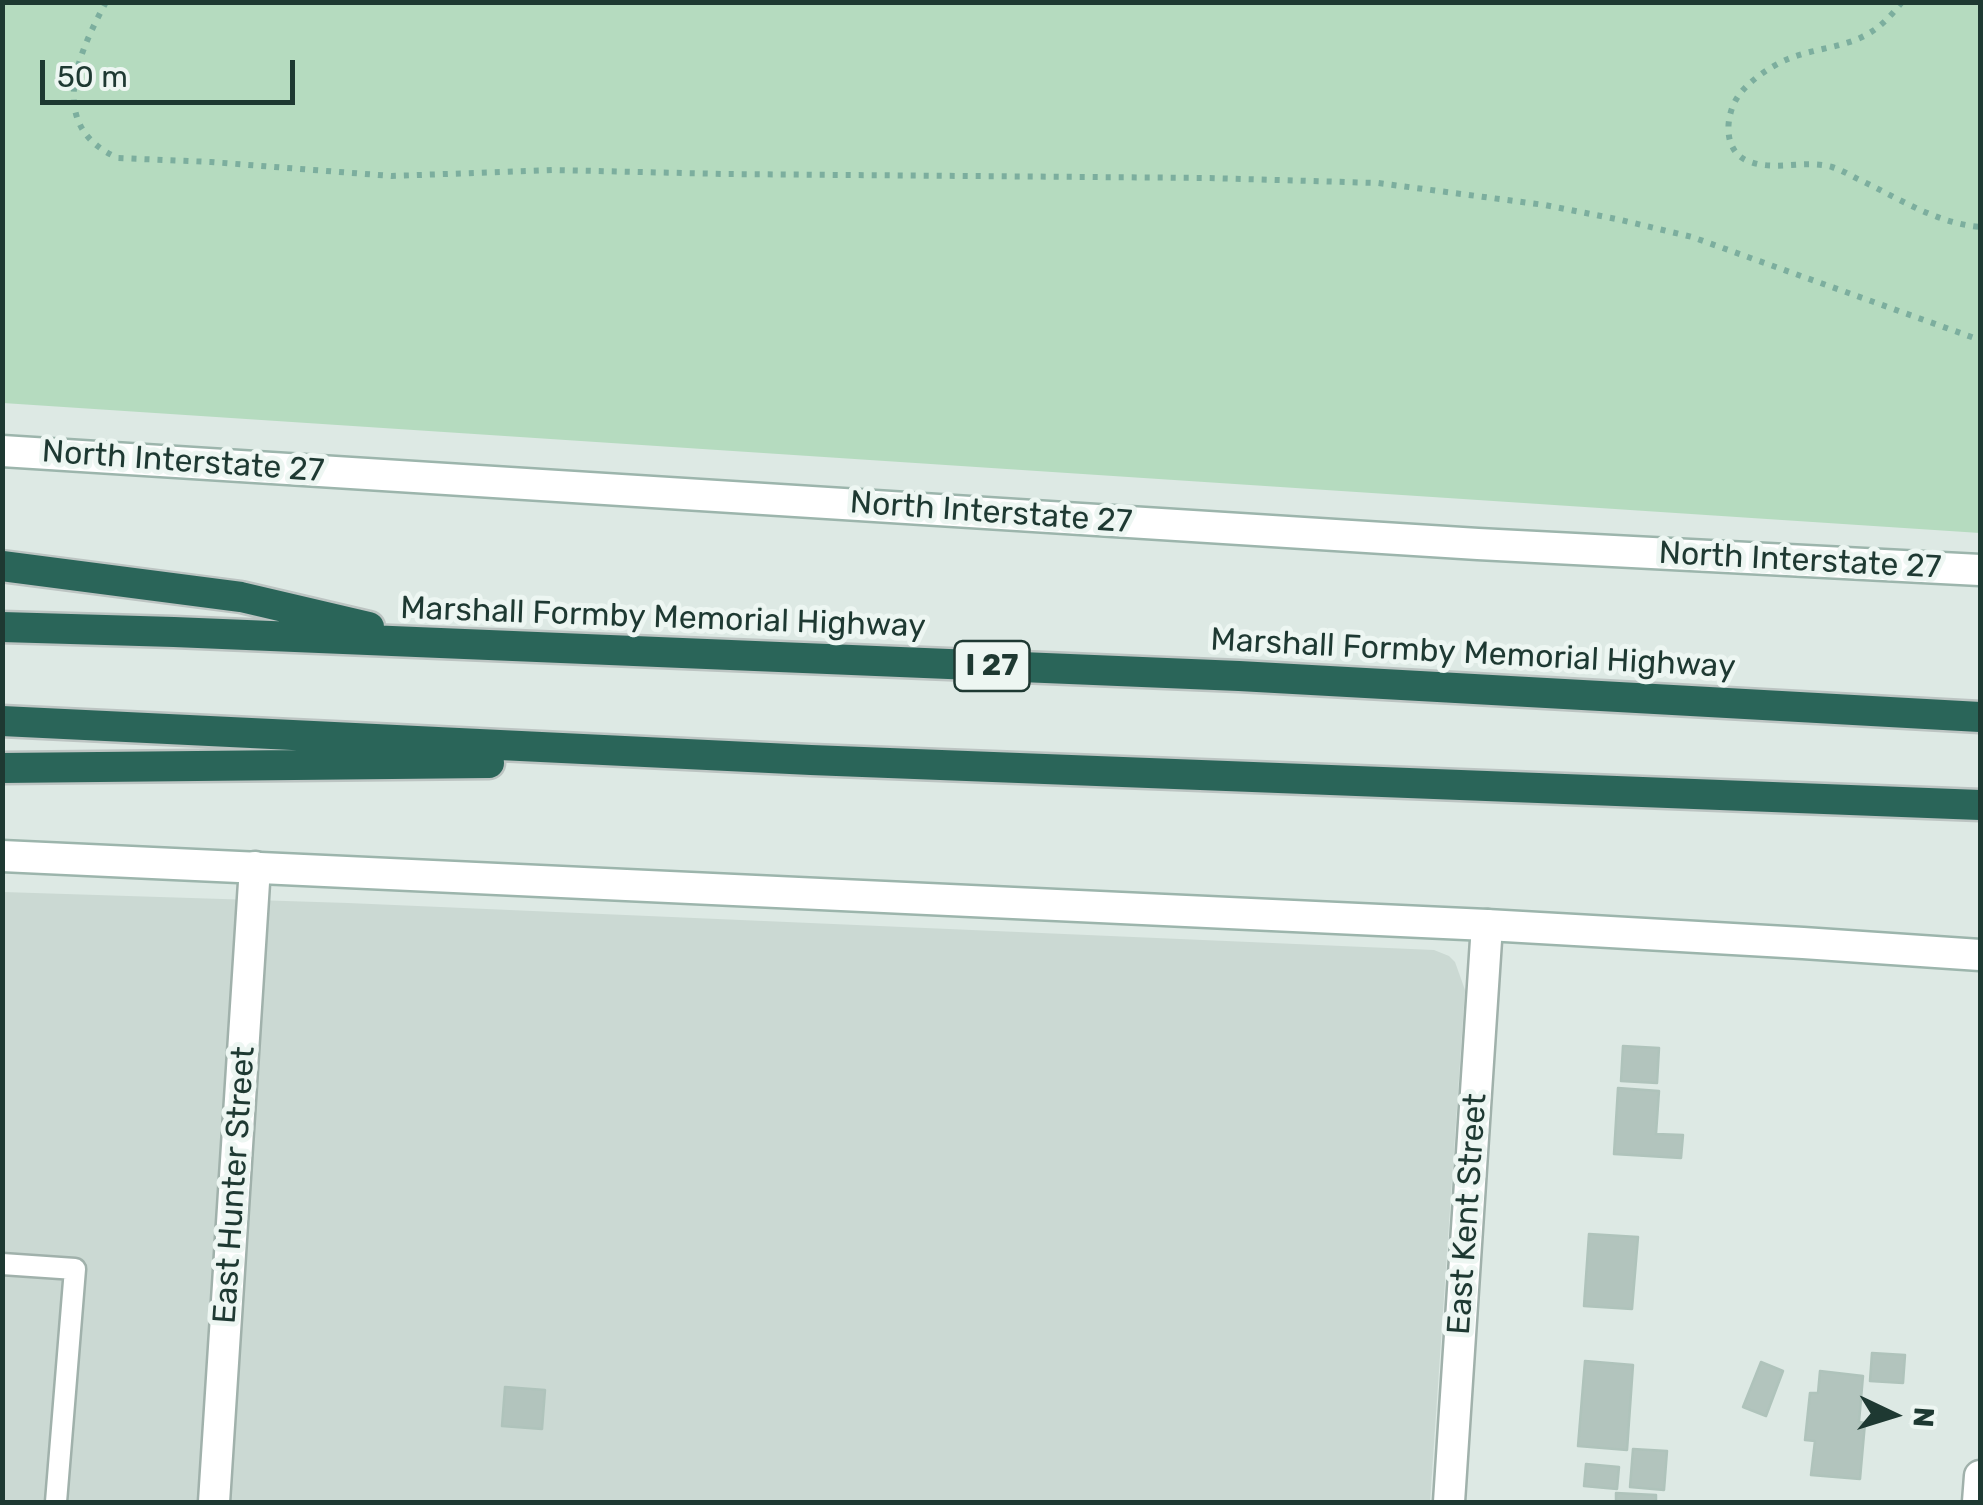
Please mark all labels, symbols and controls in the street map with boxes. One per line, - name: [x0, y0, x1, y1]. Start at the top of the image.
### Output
- scale bar: [45, 40, 300, 102]
- text: 50 m: [57, 59, 128, 95]
- street label: North Interstate 27: [41, 433, 325, 491]
- street label: North Interstate 27: [849, 484, 1133, 542]
- street label: North Interstate 27: [1658, 534, 1942, 588]
- street label: Marshall Formby Memorial Highway: [400, 590, 926, 646]
- street label: Marshall Formby Memorial Highway: [1209, 621, 1737, 687]
- road number: I 27: [954, 641, 1030, 691]
- street label: East Hunter Street: [206, 1045, 264, 1325]
- street label: East Kent Street: [1440, 1092, 1496, 1336]
- north arrow: [1843, 1365, 1943, 1465]
- text: N: [1906, 1406, 1941, 1428]

